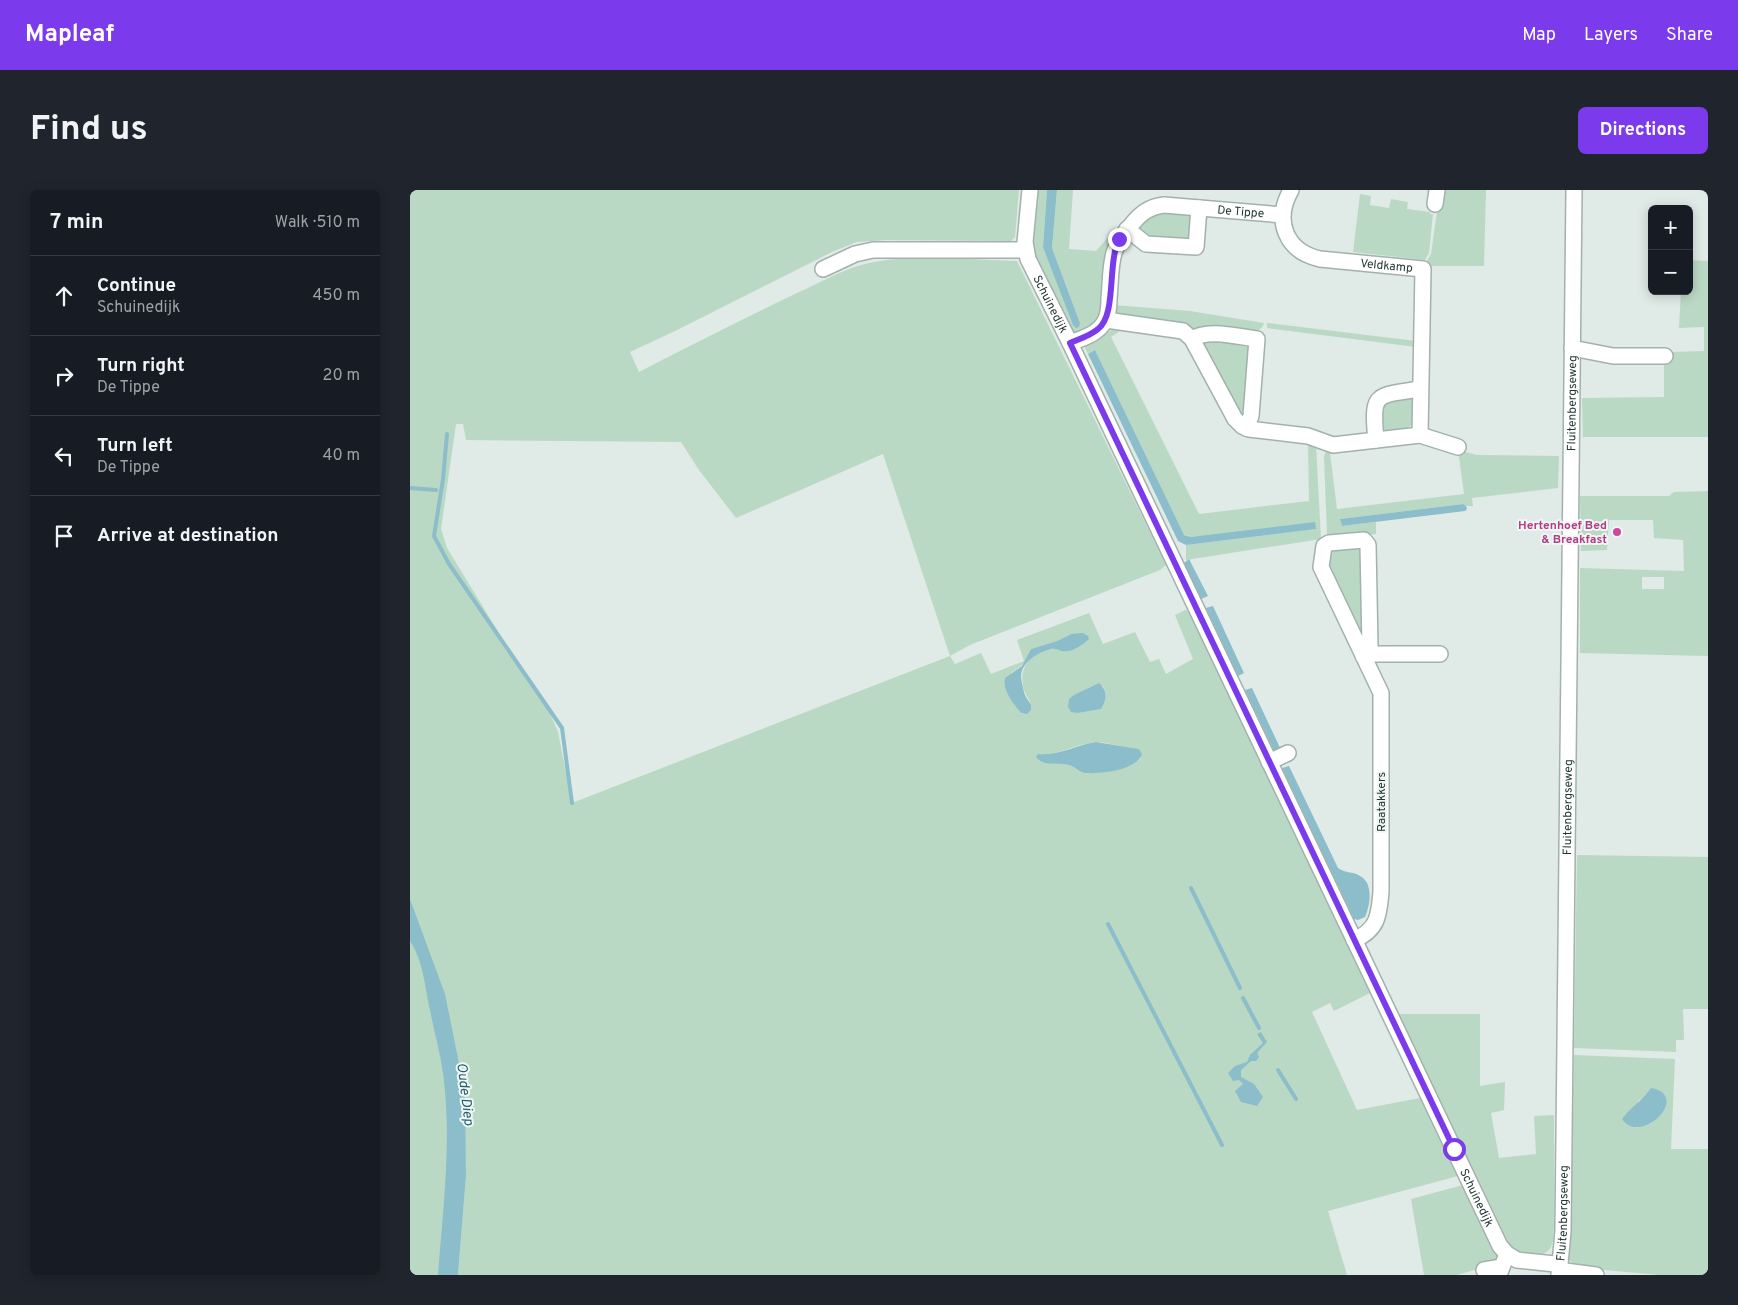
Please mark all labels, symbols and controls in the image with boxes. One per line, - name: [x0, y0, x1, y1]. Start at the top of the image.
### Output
- text: Mapleaf: [25, 20, 114, 50]
- text: Map: [1522, 24, 1556, 47]
- text: Layers: [1584, 24, 1638, 47]
- text: Share: [1666, 24, 1713, 47]
- button: Directions: [1578, 107, 1708, 154]
- text: Find us: [30, 108, 148, 152]
- street label: De Tippe: [1217, 203, 1265, 222]
- map controls: [1648, 205, 1693, 295]
- button: +: [1648, 205, 1693, 250]
- text: 7 min: [50, 209, 103, 236]
- text: Walk · 510 m: [275, 213, 360, 233]
- route end: [1108, 228, 1131, 251]
- button: −: [1648, 250, 1693, 295]
- street label: Veldkamp: [1360, 256, 1414, 277]
- street label: Schuinedijk: [1028, 273, 1071, 336]
- text: Continue: [97, 274, 176, 298]
- icon: ahead: [50, 282, 78, 310]
- text: 450 m: [313, 286, 360, 306]
- text: Schuinedijk: [97, 298, 181, 318]
- text: Turn right: [97, 354, 185, 378]
- street label: Fluitenbergseweg: [1564, 355, 1581, 451]
- icon: right: [50, 362, 78, 390]
- text: 20 m: [323, 366, 360, 386]
- text: De Tippe: [97, 378, 160, 398]
- text: Turn left: [97, 434, 173, 458]
- icon: left: [50, 442, 78, 470]
- text: 40 m: [322, 446, 360, 466]
- text: De Tippe: [97, 458, 160, 478]
- place label: Hertenhoef Bed & Breakfast: [1518, 518, 1607, 548]
- icon: arrive: [50, 522, 78, 550]
- text: Arrive at destination: [97, 524, 278, 548]
- marker: Hertenhoef Bed & Breakfast: [1611, 526, 1623, 538]
- street label: Fluitenbergseweg: [1560, 759, 1577, 855]
- street label: Raatakkers: [1374, 772, 1390, 832]
- water label: Oude Diep: [452, 1062, 477, 1127]
- route start: [1443, 1138, 1466, 1161]
- street label: Fluitenbergseweg: [1553, 1165, 1573, 1262]
- street label: Schuinedijk: [1455, 1166, 1497, 1230]

